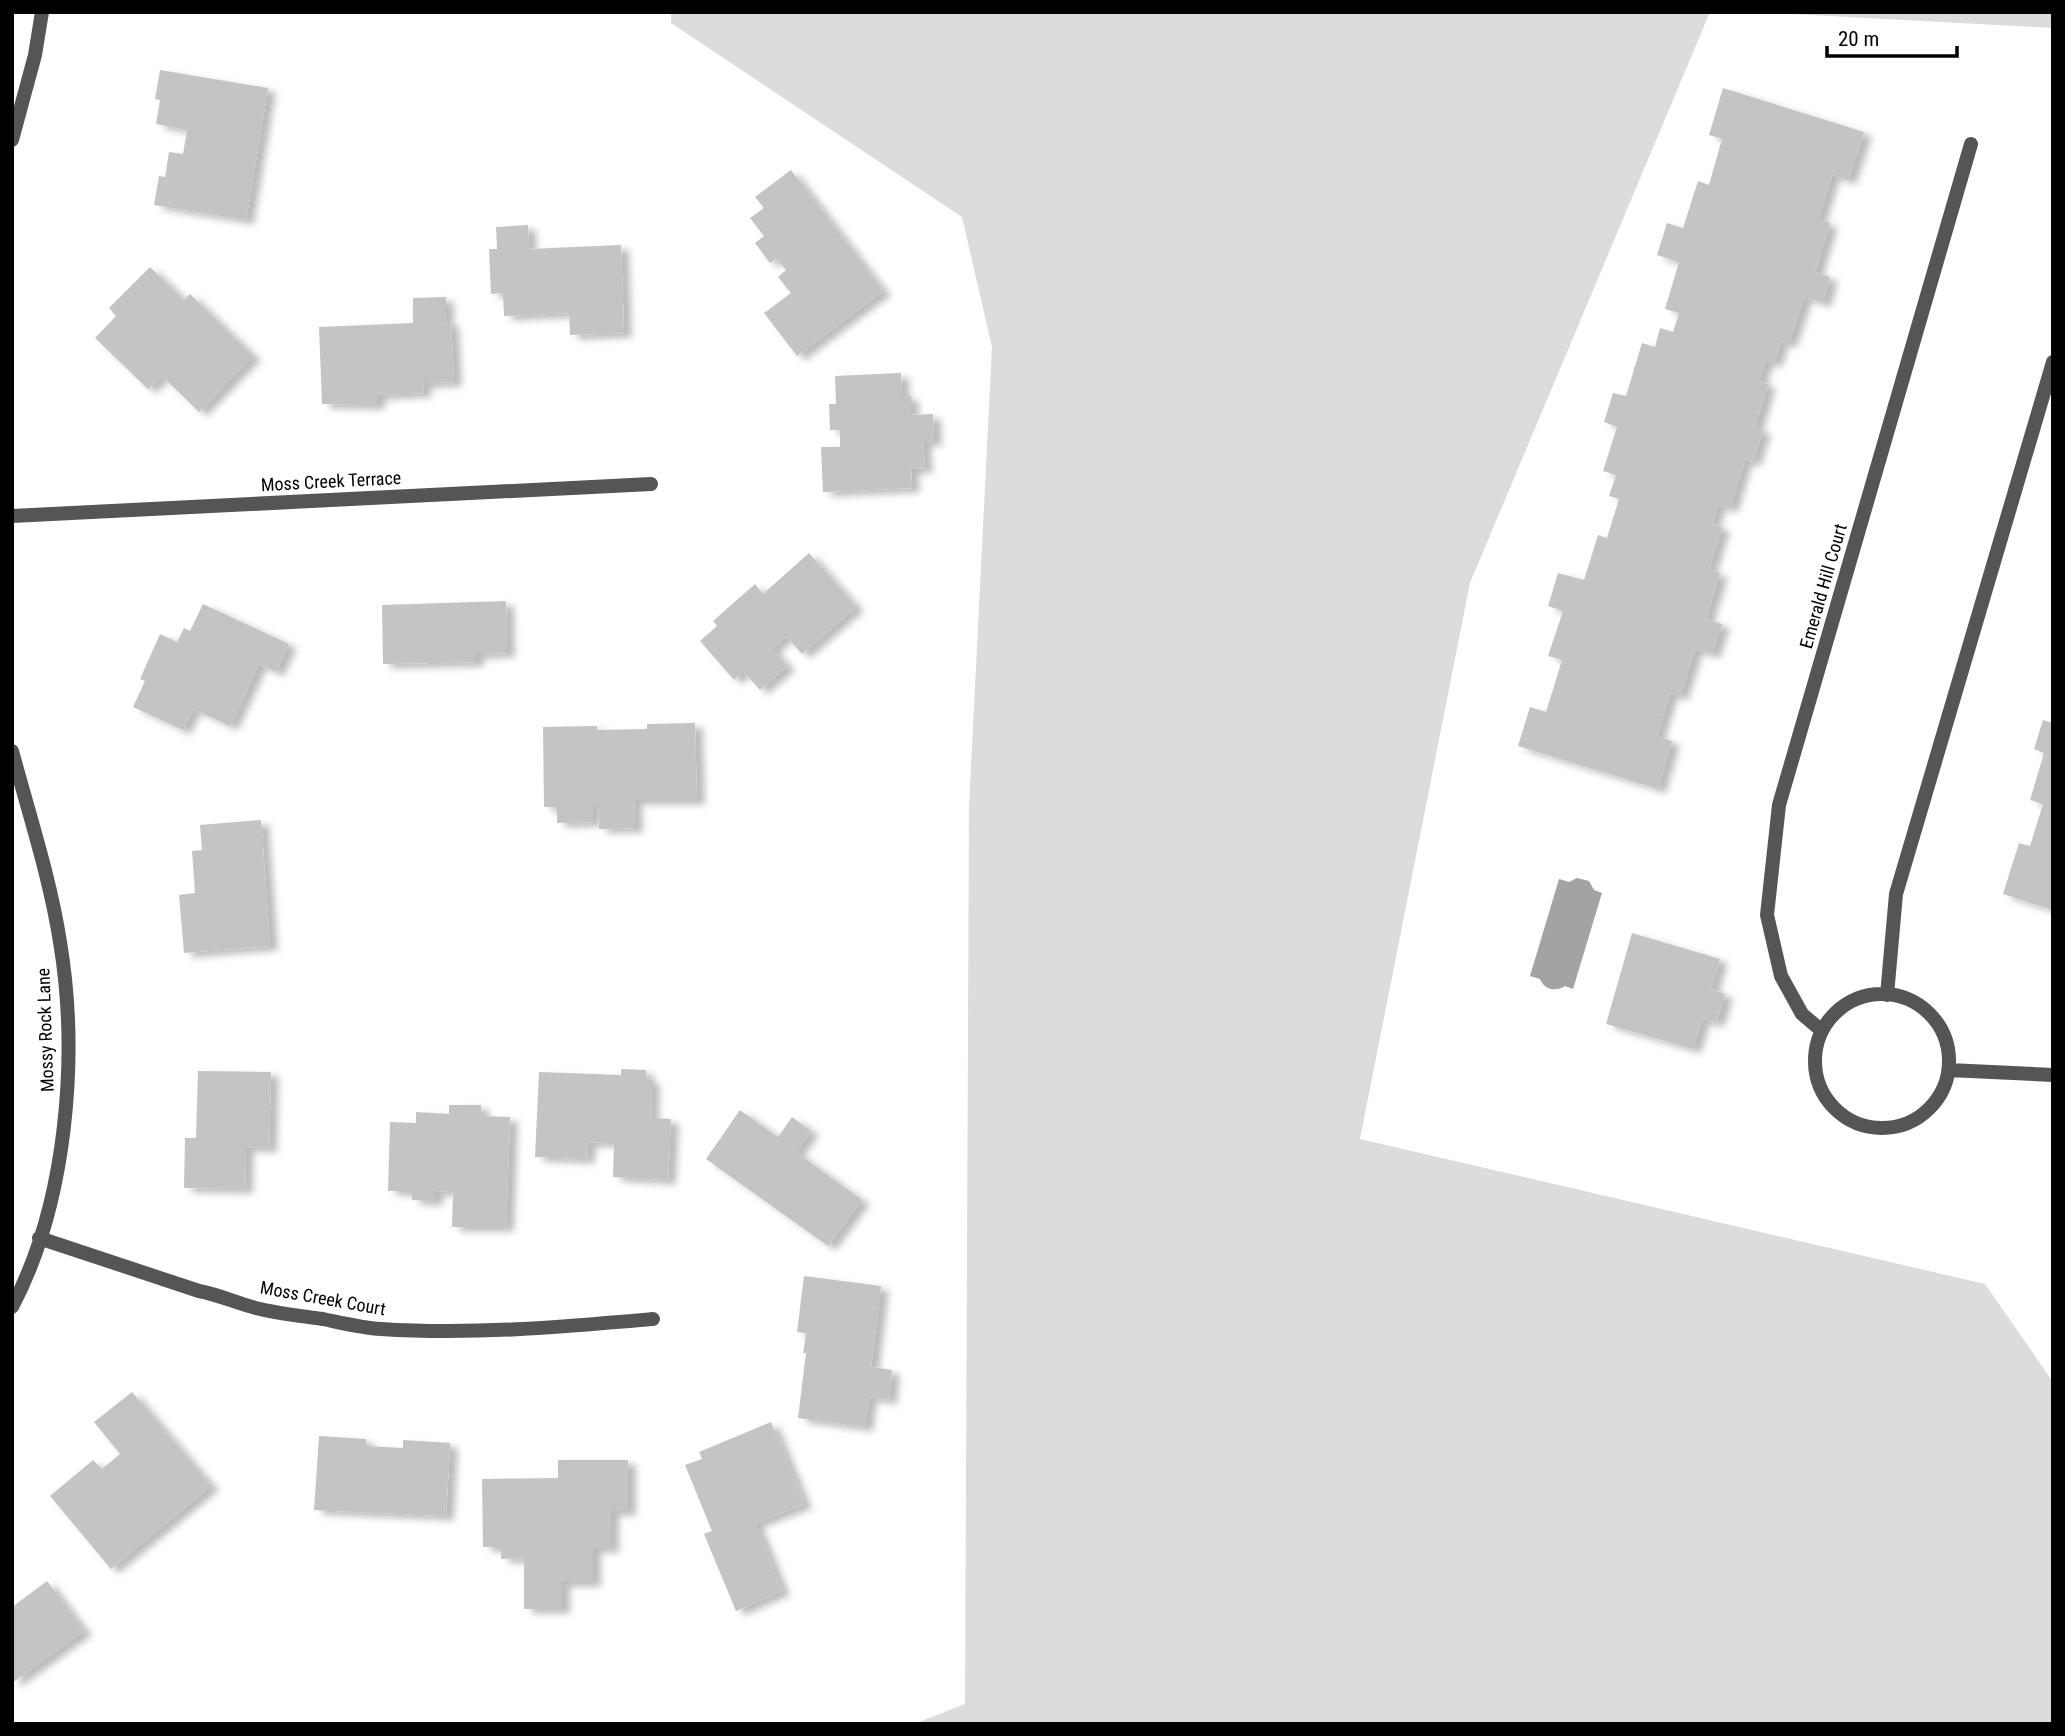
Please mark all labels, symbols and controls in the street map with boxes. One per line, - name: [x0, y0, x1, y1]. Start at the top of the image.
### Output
- scale bar: [1827, 14, 1956, 58]
- text: 20 m: [1838, 27, 1879, 51]
- street label: Moss Creek Terrace: [260, 467, 402, 495]
- street label: Emerald Hill Court: [1795, 521, 1851, 651]
- street label: Mossy Rock Lane: [32, 968, 58, 1092]
- street label: Moss Creek Court: [259, 1277, 387, 1319]

